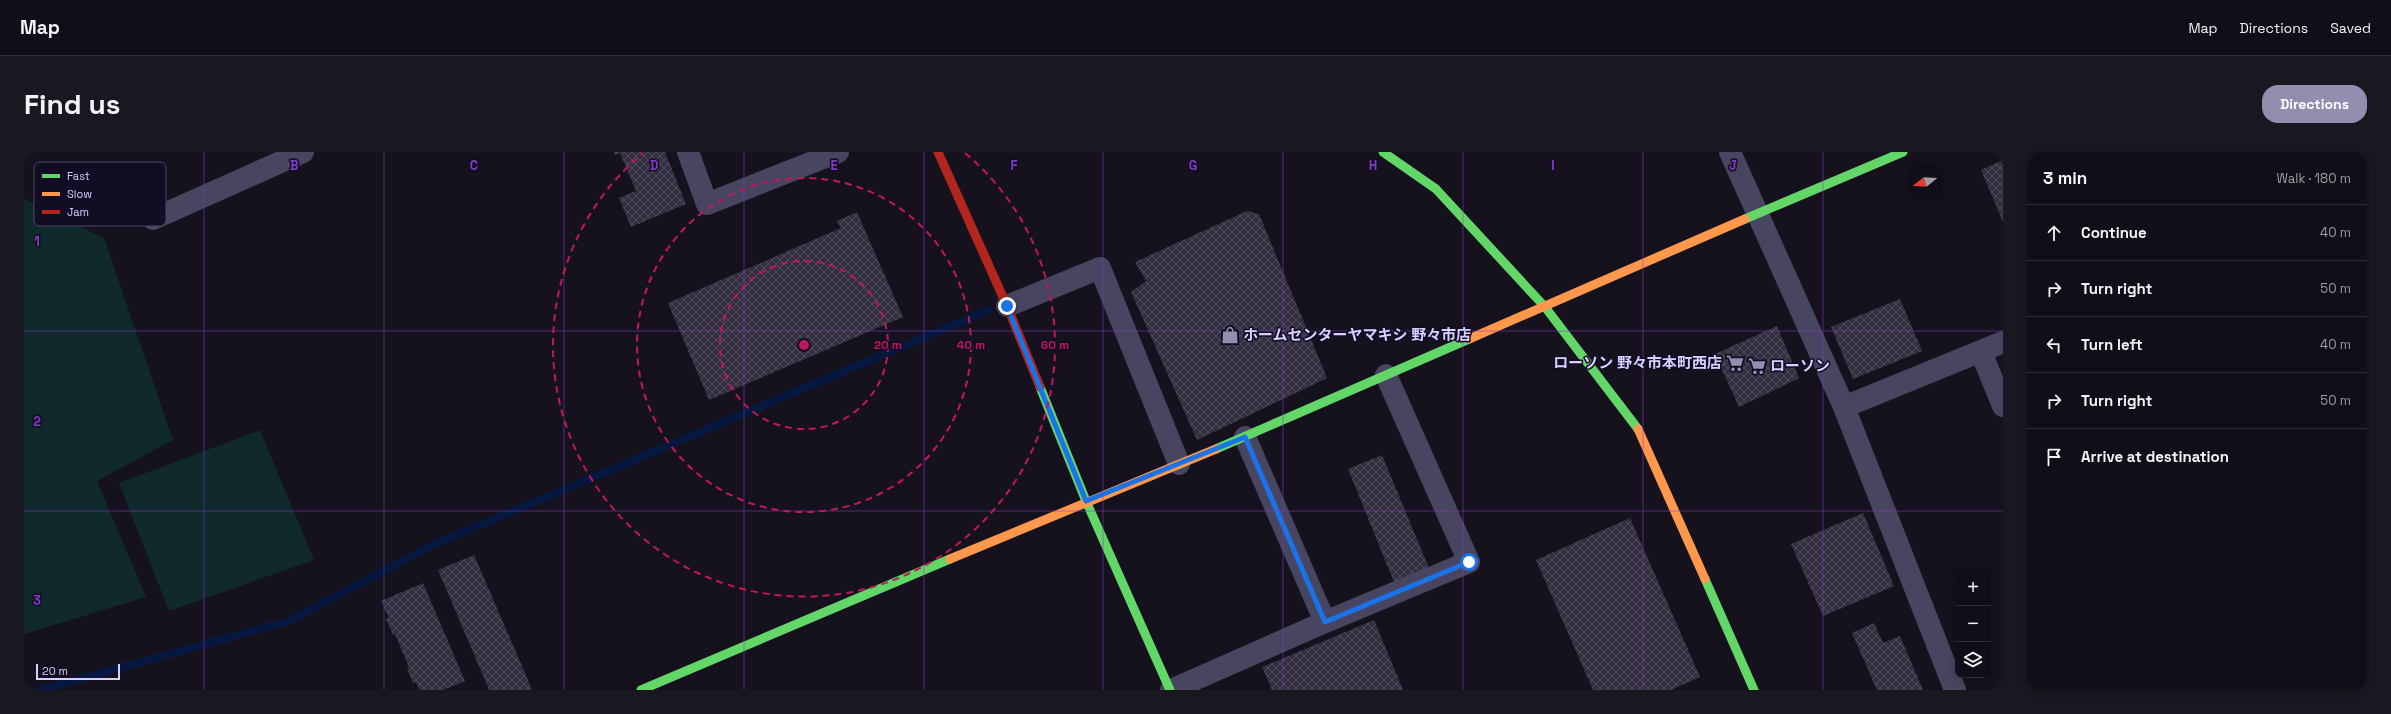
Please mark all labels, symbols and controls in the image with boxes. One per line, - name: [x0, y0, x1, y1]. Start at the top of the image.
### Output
- text: Map: [20, 15, 60, 40]
- text: Map: [2188, 19, 2218, 37]
- text: Directions: [2240, 19, 2308, 37]
- text: Saved: [2330, 19, 2371, 37]
- button: Directions: [2262, 85, 2367, 123]
- text: Find us: [24, 86, 121, 122]
- text: B: [290, 157, 299, 174]
- text: C: [470, 157, 478, 174]
- text: D: [650, 157, 659, 174]
- text: E: [830, 157, 838, 174]
- text: F: [1011, 157, 1018, 174]
- text: G: [1189, 157, 1197, 174]
- text: H: [1369, 157, 1377, 174]
- text: I: [1551, 157, 1555, 174]
- text: J: [1729, 157, 1737, 174]
- legend: [34, 162, 166, 226]
- north arrow: [1907, 164, 1943, 200]
- text: 3 min: [2043, 167, 2087, 189]
- text: Fast: [67, 169, 90, 183]
- text: Walk · 180 m: [2277, 170, 2351, 187]
- text: Slow: [67, 187, 92, 201]
- text: Jam: [67, 205, 89, 219]
- icon: ahead: [2043, 222, 2065, 244]
- text: Continue: [2081, 223, 2147, 242]
- text: 40 m: [2320, 224, 2351, 241]
- text: 1: [34, 233, 40, 250]
- icon: right: [2043, 278, 2065, 300]
- text: Turn right: [2081, 279, 2152, 298]
- text: 50 m: [2320, 280, 2351, 297]
- route end: [998, 297, 1016, 315]
- shop icon: ホームセンターヤマキシ 野々市店: [1220, 325, 1240, 345]
- place label: ホームセンターヤマキシ 野々市店: [1243, 325, 1471, 344]
- icon: left: [2043, 334, 2065, 356]
- text: Turn left: [2081, 335, 2143, 354]
- text: 40 m: [2320, 336, 2351, 353]
- text: 20 m: [874, 337, 902, 353]
- text: 40 m: [957, 337, 985, 353]
- text: 60 m: [1041, 337, 1069, 353]
- centre of rings: [797, 338, 811, 352]
- place label: ローソン 野々市本町西店: [1553, 353, 1722, 372]
- supermarket icon: ローソン 野々市本町西店: [1725, 353, 1745, 373]
- supermarket icon: ローソン: [1747, 356, 1767, 376]
- place label: ローソン: [1770, 356, 1830, 375]
- icon: right: [2043, 390, 2065, 412]
- text: Turn right: [2081, 391, 2152, 410]
- text: 50 m: [2320, 392, 2351, 409]
- text: 2: [33, 413, 41, 430]
- icon: arrive: [2043, 446, 2065, 468]
- text: Arrive at destination: [2081, 447, 2229, 466]
- route start: [1460, 553, 1478, 571]
- map controls: [1955, 570, 1991, 678]
- button: +: [1955, 570, 1991, 606]
- text: 3: [33, 592, 41, 609]
- button: −: [1955, 606, 1991, 642]
- button: layers: [1955, 642, 1991, 678]
- scale bar: [36, 662, 120, 681]
- text: 20 m: [42, 664, 68, 678]

